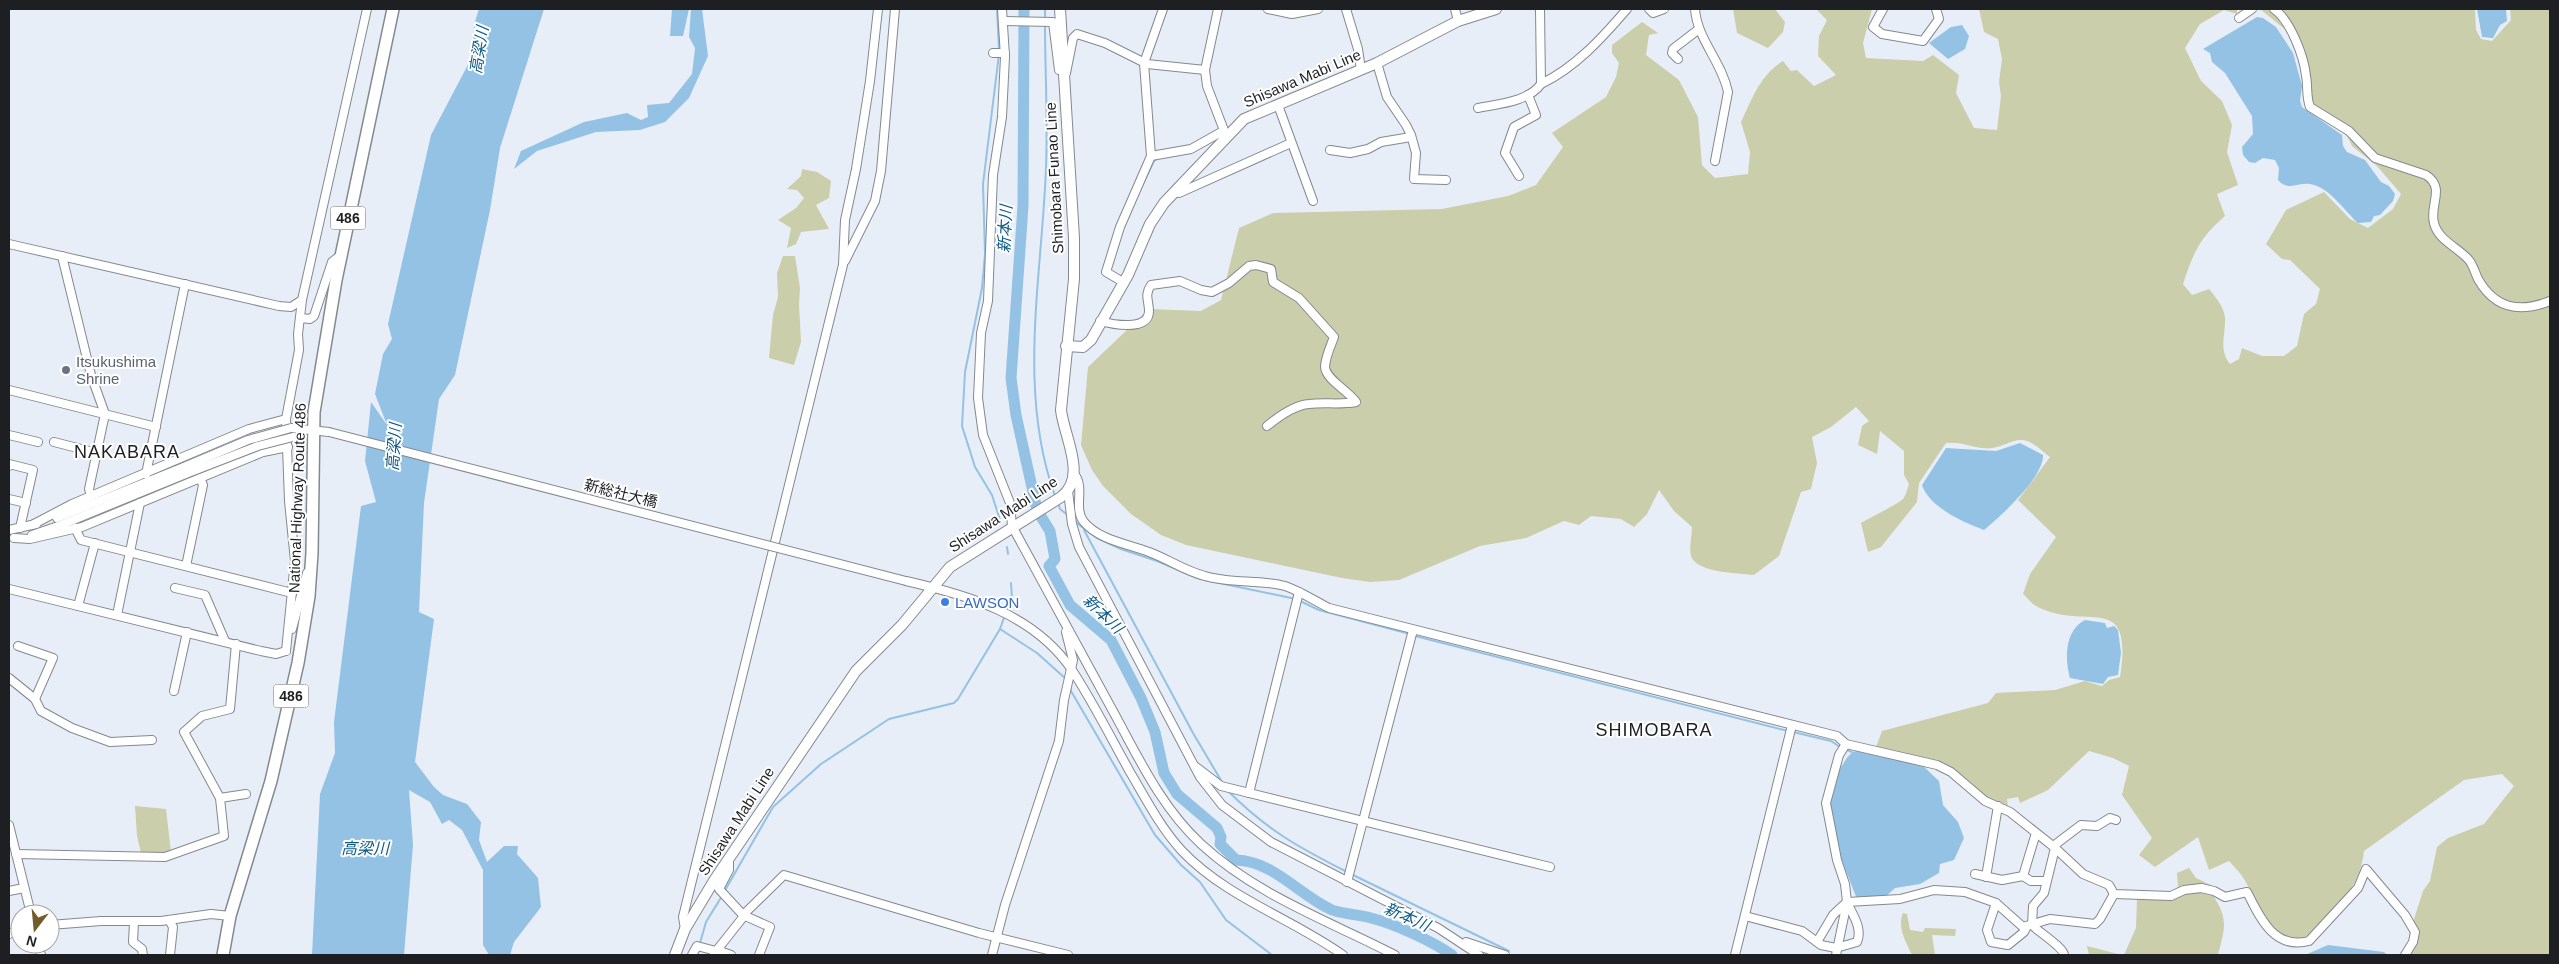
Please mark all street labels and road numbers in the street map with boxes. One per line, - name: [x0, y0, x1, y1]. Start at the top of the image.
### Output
- street label: Shisawa Mabi Line: [1241, 46, 1363, 110]
- street label: Shimobara Funao Line: [1042, 102, 1066, 254]
- road number: 486: [330, 207, 366, 230]
- street label: National Highway Route 486: [285, 403, 309, 593]
- street label: Shisawa Mabi Line: [946, 473, 1060, 555]
- street label: 新総社大橋: [583, 476, 659, 510]
- road number: 486: [274, 684, 308, 708]
- street label: Shisawa Mabi Line: [695, 764, 777, 878]

